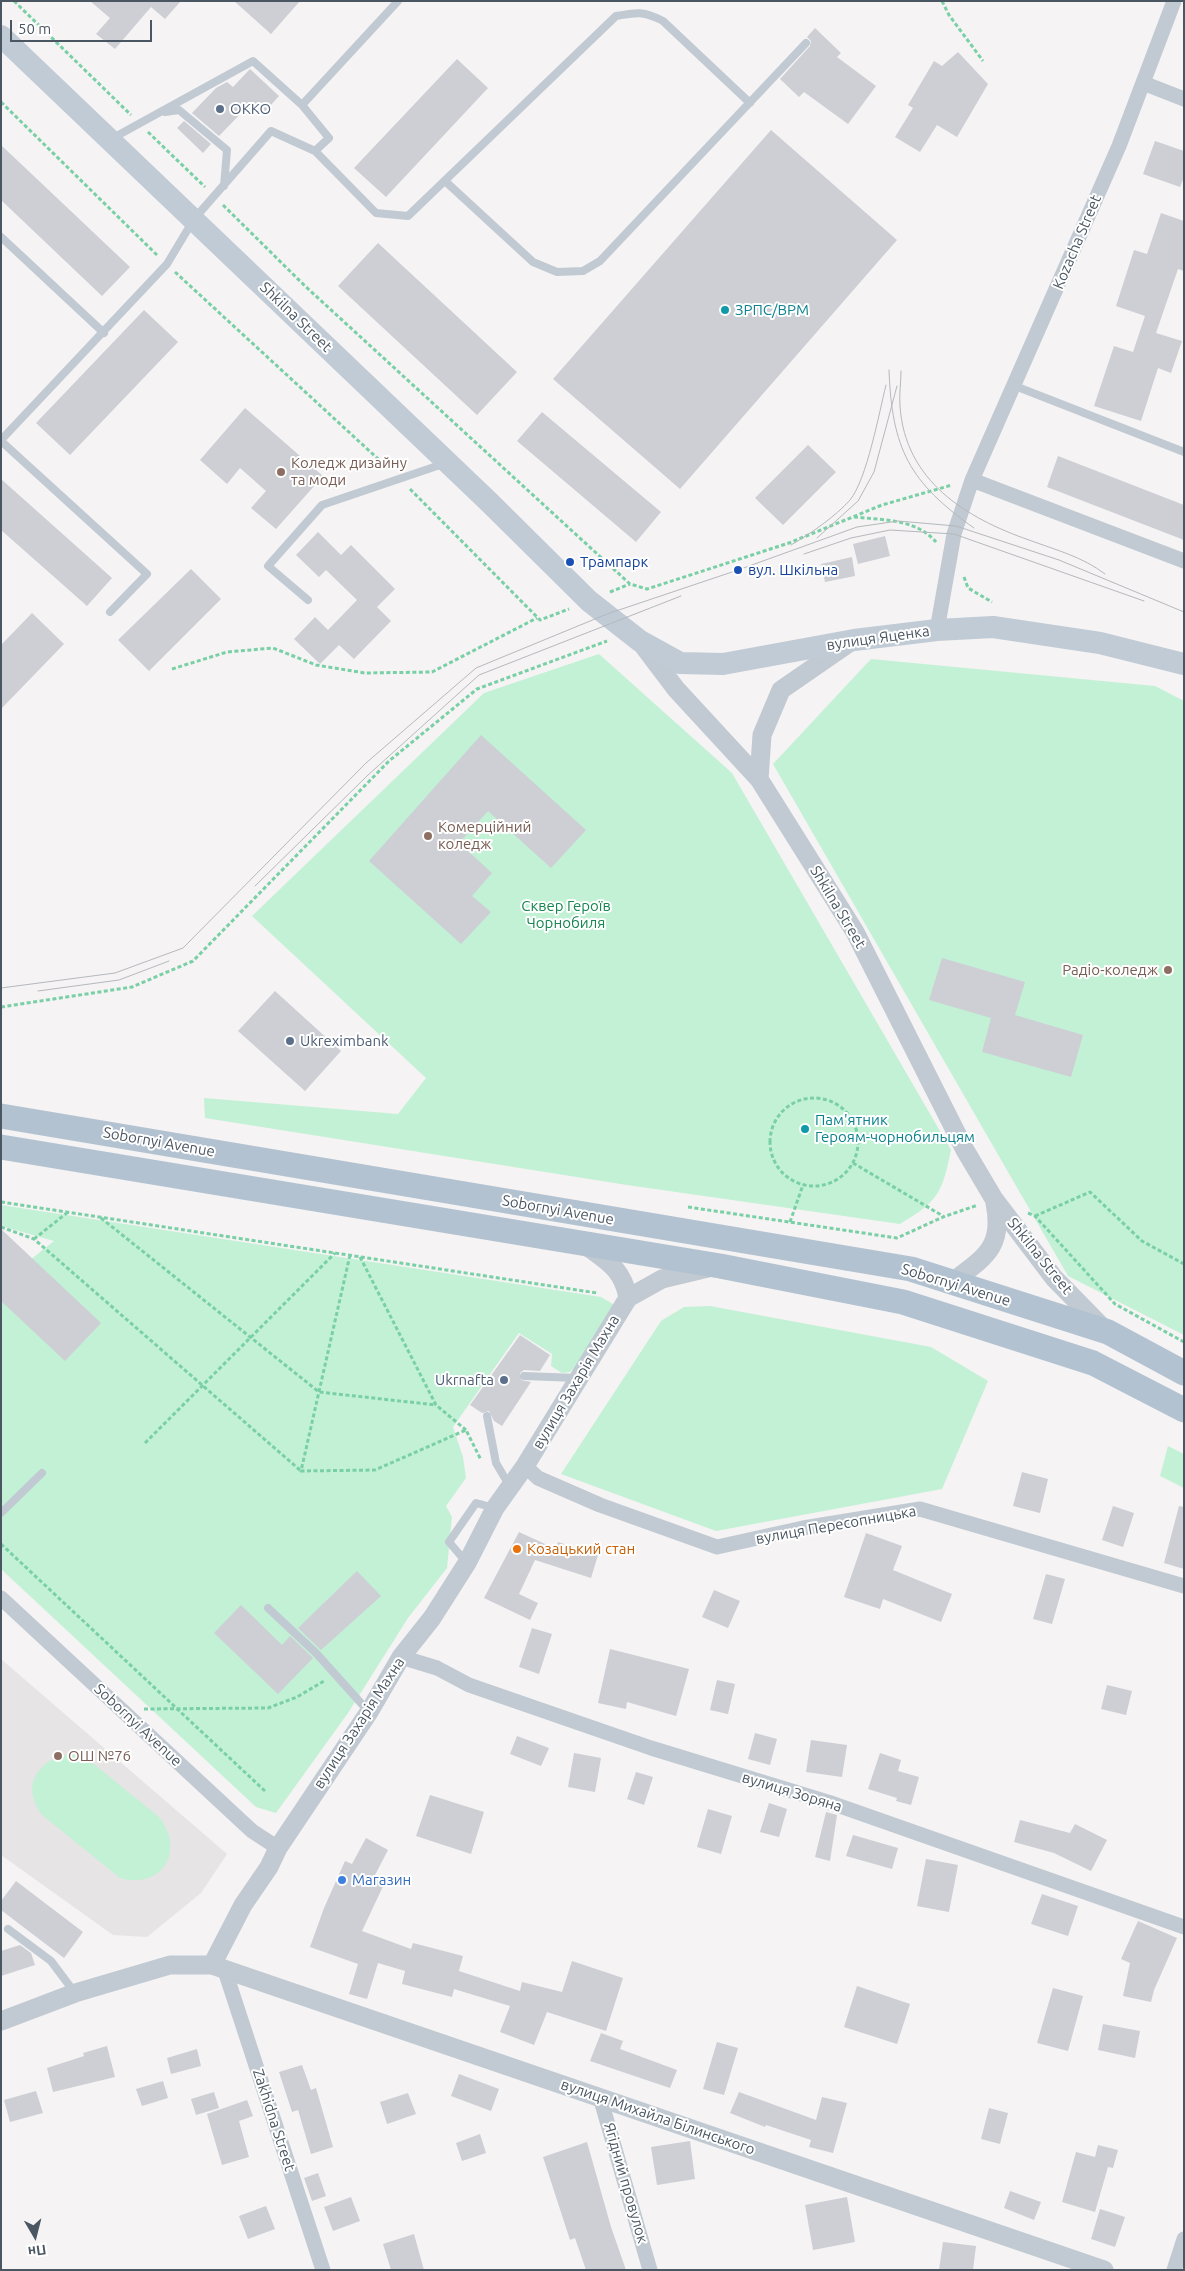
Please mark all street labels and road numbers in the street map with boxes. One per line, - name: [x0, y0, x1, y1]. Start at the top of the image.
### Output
- street label: Kozacha Street: [1049, 192, 1105, 292]
- street label: Shkilna Street: [256, 278, 336, 356]
- street label: вулиця Яценка: [825, 622, 931, 654]
- street label: Shkilna Street: [806, 862, 870, 952]
- street label: Sobornyi Avenue: [102, 1123, 216, 1161]
- street label: Sobornyi Avenue: [501, 1191, 615, 1229]
- street label: Shkilna Street: [1004, 1214, 1076, 1298]
- street label: Sobornyi Avenue: [899, 1260, 1013, 1310]
- street label: вулиця Захарія Махна: [529, 1312, 623, 1452]
- street label: вулиця Пересопницька: [754, 1502, 918, 1548]
- street label: вулиця Захарія Махна: [310, 1654, 408, 1792]
- street label: Sobornyi Avenue: [90, 1680, 186, 1770]
- street label: вулиця Зоряна: [740, 1768, 844, 1816]
- street label: Zakhidna Street: [249, 2067, 299, 2173]
- street label: вулиця Михайла Білинського: [559, 2075, 757, 2159]
- street label: Ягідний провулок: [600, 2121, 652, 2245]

